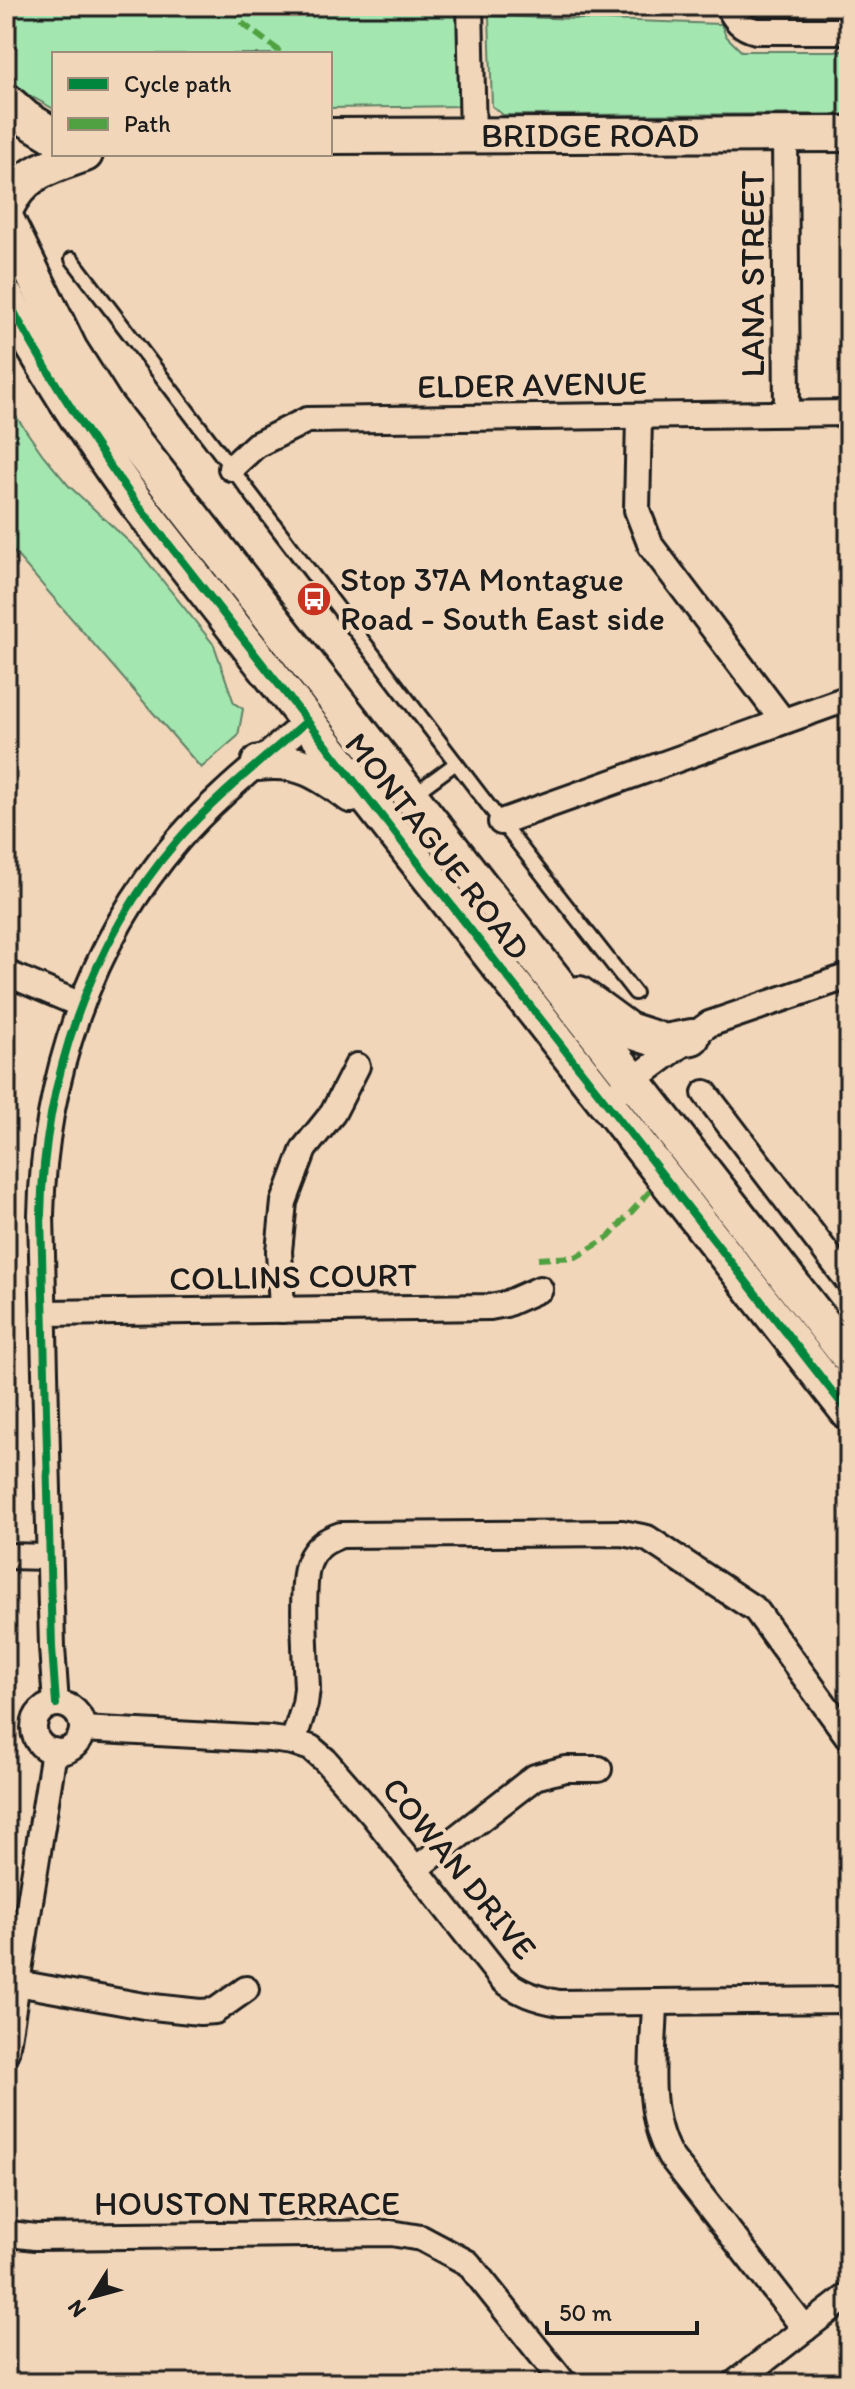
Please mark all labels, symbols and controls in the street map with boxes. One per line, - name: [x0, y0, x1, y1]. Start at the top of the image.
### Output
- legend: [52, 52, 332, 156]
- text: Cycle path: [124, 69, 231, 98]
- text: Path: [124, 109, 171, 138]
- street label: BRIDGE ROAD: [481, 115, 699, 156]
- street label: LANA STREET: [732, 170, 773, 378]
- street label: ELDER AVENUE: [417, 362, 647, 407]
- place label: Stop 37A Montague Road - South East side: [340, 559, 665, 639]
- bus stop icon: Stop 37A Montague Road - South East side: [295, 580, 333, 618]
- street label: MONTAGUE ROAD: [336, 724, 539, 968]
- street label: COLLINS COURT: [169, 1254, 417, 1299]
- street label: COWAN DRIVE: [374, 1769, 546, 1968]
- street label: HOUSTON TERRACE: [94, 2183, 400, 2224]
- north arrow: [52, 2257, 132, 2337]
- scale bar: [547, 2285, 697, 2335]
- text: N: [61, 2295, 92, 2323]
- text: 50 m: [559, 2298, 612, 2327]

